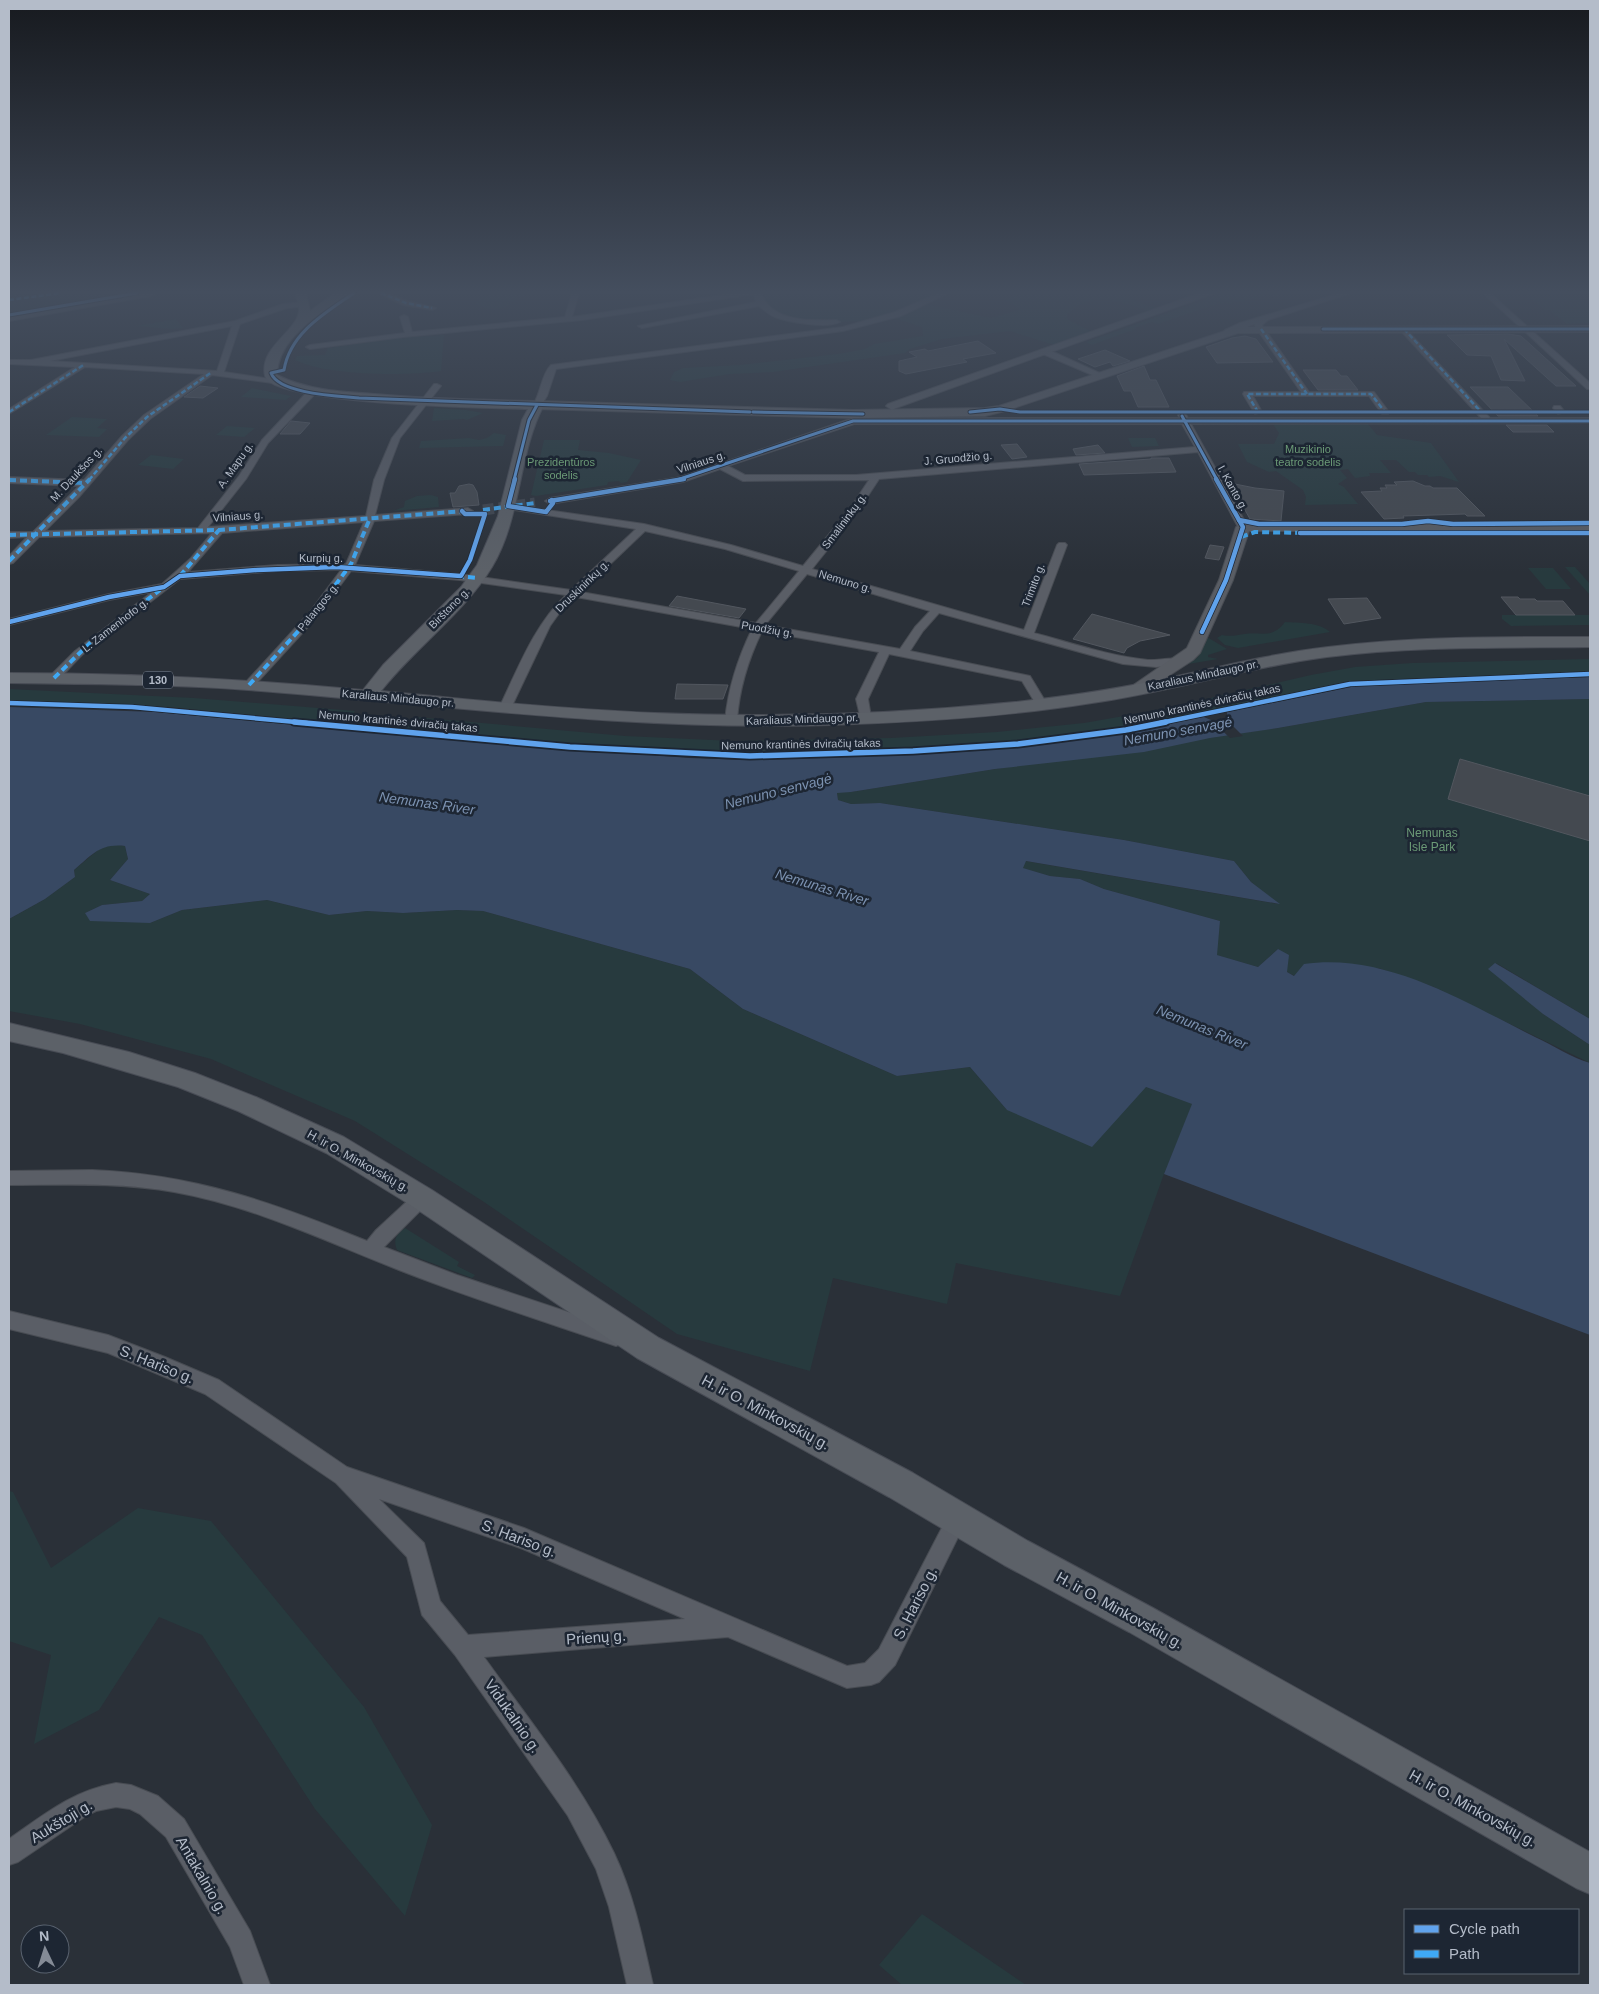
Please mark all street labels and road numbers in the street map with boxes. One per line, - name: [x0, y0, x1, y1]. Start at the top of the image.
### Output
- street label: A. Mapu g.: [215, 440, 255, 490]
- street label: M. Daukšos g.: [48, 444, 104, 504]
- street label: Vilniaus g.: [675, 448, 727, 476]
- street label: J. Gruodžio g.: [923, 449, 993, 467]
- street label: I. Kanto g.: [1216, 463, 1250, 513]
- street label: Smalininkų g.: [819, 491, 869, 551]
- street label: Vilniaus g.: [212, 508, 264, 524]
- street label: Kurpių g.: [299, 552, 343, 564]
- street label: Druskininkų g.: [553, 557, 611, 615]
- street label: Trimito g.: [1019, 562, 1047, 608]
- street label: Nemuno g.: [818, 567, 872, 595]
- street label: Palangos g.: [295, 581, 341, 633]
- street label: Birštono g.: [426, 585, 472, 631]
- street label: L. Zamenhofo g.: [80, 596, 150, 654]
- street label: Puodžių g.: [740, 619, 794, 639]
- street label: Karaliaus Mindaugo pr.: [1147, 657, 1259, 693]
- road number: 130: [143, 672, 173, 688]
- street label: Nemuno krantinės dviračių takas: [1123, 681, 1282, 726]
- street label: Karaliaus Mindaugo pr.: [341, 687, 455, 709]
- street label: Nemuno krantinės dviračių takas: [318, 708, 479, 734]
- street label: Karaliaus Mindaugo pr.: [746, 711, 858, 727]
- street label: Nemuno krantinės dviračių takas: [721, 737, 881, 751]
- street label: H. ir O. Minkovskių g.: [305, 1127, 411, 1195]
- street label: S. Hariso g.: [117, 1341, 197, 1387]
- street label: H. ir O. Minkovskių g.: [699, 1371, 833, 1453]
- street label: S. Hariso g.: [479, 1516, 559, 1560]
- street label: S. Hariso g.: [890, 1564, 940, 1642]
- street label: H. ir O. Minkovskių g.: [1054, 1568, 1186, 1652]
- street label: Prienų g.: [565, 1626, 627, 1648]
- street label: Vidukalnio g.: [481, 1676, 545, 1756]
- street label: H. ir O. Minkovskių g.: [1407, 1766, 1539, 1850]
- street label: Aukštoji g.: [27, 1796, 95, 1846]
- street label: Antakalnio g.: [173, 1833, 231, 1917]

